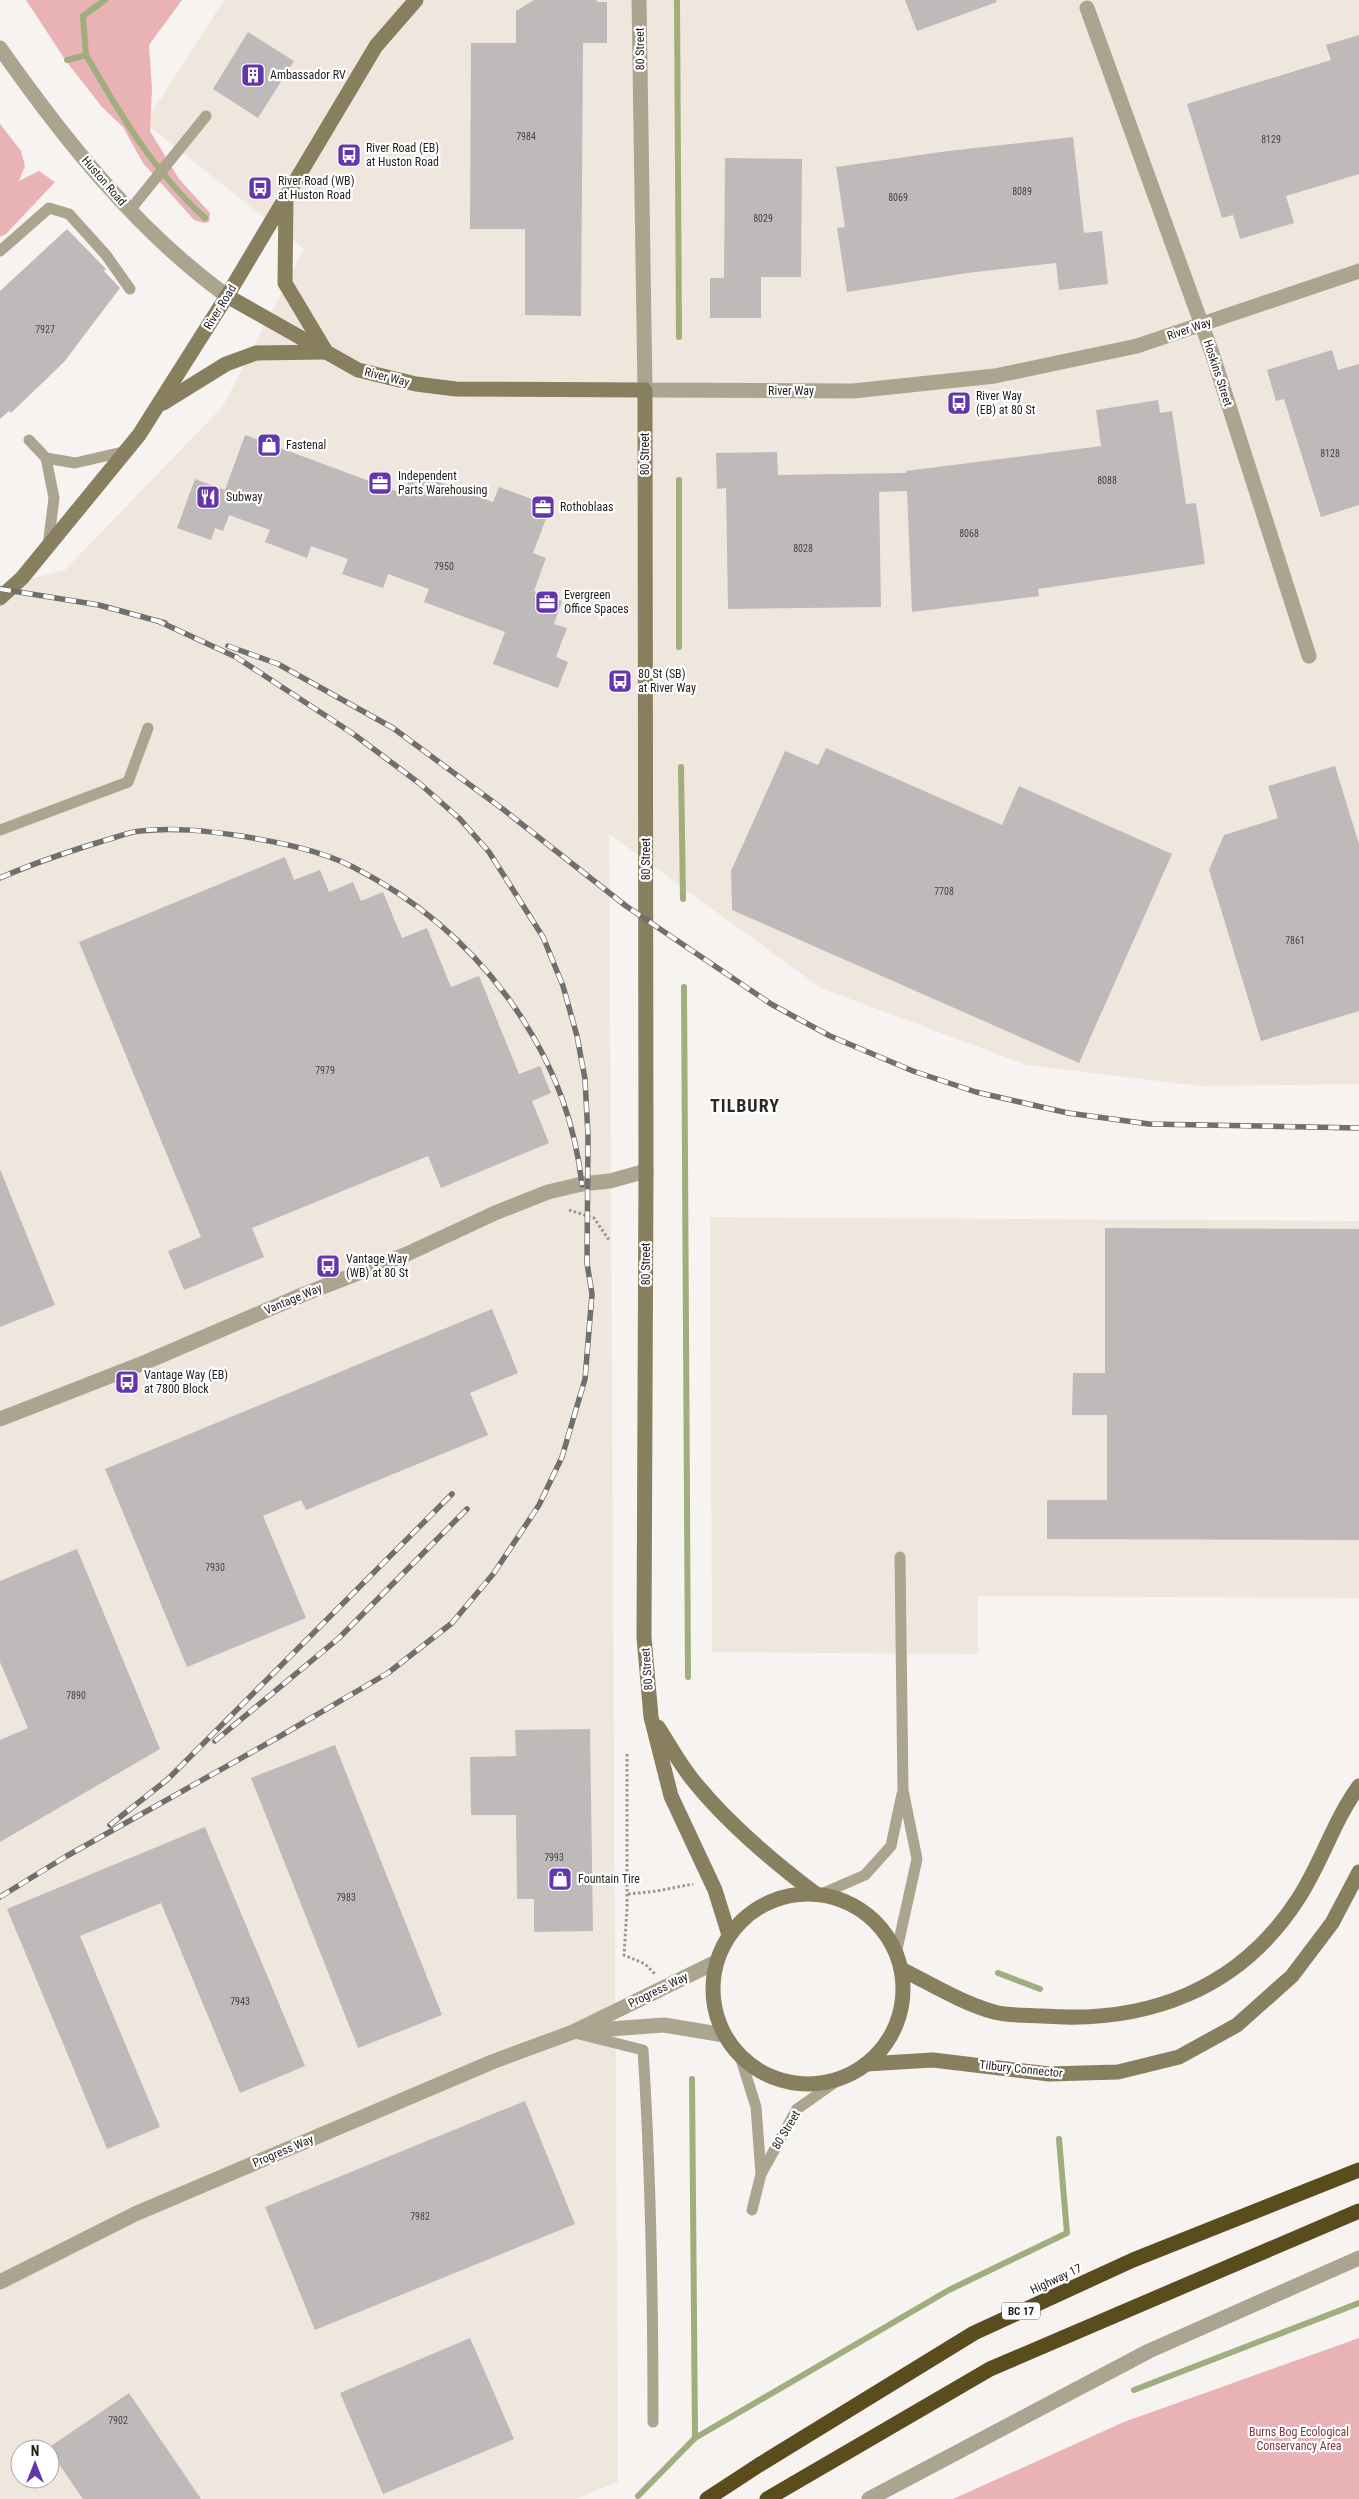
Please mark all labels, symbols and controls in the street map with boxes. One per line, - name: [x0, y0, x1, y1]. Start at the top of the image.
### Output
- street label: 80 Street: [633, 27, 647, 70]
- building icon: Ambassador RV: [240, 62, 266, 88]
- place label: Ambassador RV: [270, 68, 346, 82]
- house number: 7984: [516, 131, 536, 142]
- house number: 8129: [1261, 134, 1281, 145]
- place label: River Road (EB) at Huston Road: [366, 141, 439, 169]
- bus stop icon: River Road (EB) at Huston Road: [336, 142, 362, 168]
- street label: Huston Road: [79, 153, 129, 209]
- place label: River Road (WB) at Huston Road: [278, 174, 354, 202]
- bus stop icon: River Road (WB) at Huston Road: [247, 175, 273, 201]
- house number: 8089: [1012, 186, 1032, 197]
- house number: 8069: [888, 192, 908, 203]
- house number: 8029: [753, 213, 773, 224]
- street label: River Road: [201, 282, 239, 332]
- street label: River Way: [1165, 315, 1213, 343]
- house number: 7927: [35, 324, 55, 335]
- street label: Hoskins Street: [1201, 338, 1235, 409]
- street label: River Way: [363, 365, 411, 389]
- street label: River Way: [768, 384, 814, 398]
- place label: River Way (EB) at 80 St: [976, 389, 1036, 417]
- bus stop icon: River Way (EB) at 80 St: [946, 390, 972, 416]
- shop icon: Fastenal: [256, 432, 282, 458]
- street label: 80 Street: [638, 432, 652, 475]
- place label: Fastenal: [286, 438, 326, 452]
- house number: 8128: [1320, 448, 1340, 459]
- place label: Independent Parts Warehousing: [398, 469, 488, 497]
- office icon: Independent Parts Warehousing: [367, 470, 393, 496]
- house number: 8088: [1097, 475, 1117, 486]
- restaurant icon: Subway: [195, 484, 221, 510]
- place label: Subway: [226, 490, 262, 504]
- office icon: Rothoblaas: [530, 494, 556, 520]
- place label: Rothoblaas: [560, 500, 613, 514]
- house number: 8068: [959, 528, 979, 539]
- house number: 8028: [793, 543, 813, 554]
- house number: 7950: [434, 561, 454, 572]
- place label: Evergreen Office Spaces: [564, 588, 629, 616]
- office icon: Evergreen Office Spaces: [534, 589, 560, 615]
- place label: 80 St (SB) at River Way: [638, 667, 696, 695]
- bus stop icon: 80 St (SB) at River Way: [607, 668, 633, 694]
- street label: 80 Street: [639, 837, 653, 880]
- house number: 7708: [934, 886, 954, 897]
- house number: 7861: [1285, 935, 1305, 946]
- house number: 7979: [315, 1065, 335, 1076]
- district label: TILBURY: [710, 1095, 780, 1116]
- street label: 80 Street: [639, 1242, 653, 1285]
- place label: Vantage Way (WB) at 80 St: [346, 1252, 409, 1280]
- bus stop icon: Vantage Way (WB) at 80 St: [315, 1253, 341, 1279]
- street label: Vantage Way: [262, 1281, 324, 1317]
- place label: Vantage Way (EB) at 7800 Block: [144, 1368, 228, 1396]
- bus stop icon: Vantage Way (EB) at 7800 Block: [114, 1369, 140, 1395]
- house number: 7930: [205, 1562, 225, 1573]
- street label: 80 Street: [638, 1647, 656, 1691]
- house number: 7890: [66, 1690, 86, 1701]
- house number: 7993: [544, 1852, 564, 1863]
- shop icon: Fountain Tire: [547, 1866, 573, 1892]
- place label: Fountain Tire: [578, 1872, 640, 1886]
- house number: 7983: [336, 1892, 356, 1903]
- street label: Progress Way: [626, 1970, 690, 2010]
- house number: 7943: [230, 1996, 250, 2007]
- street label: Tilbury Connector: [979, 2058, 1064, 2080]
- street label: 80 Street: [769, 2108, 803, 2152]
- street label: Progress Way: [251, 2132, 315, 2170]
- house number: 7982: [410, 2211, 430, 2222]
- street label: Highway 17: [1028, 2261, 1084, 2297]
- road number: BC 17: [1002, 2302, 1040, 2320]
- house number: 7902: [108, 2415, 128, 2426]
- park label: Burns Bog Ecological Conservancy Area: [1249, 2425, 1349, 2453]
- north arrow: [10, 2439, 60, 2489]
- text: N: [31, 2443, 39, 2459]

